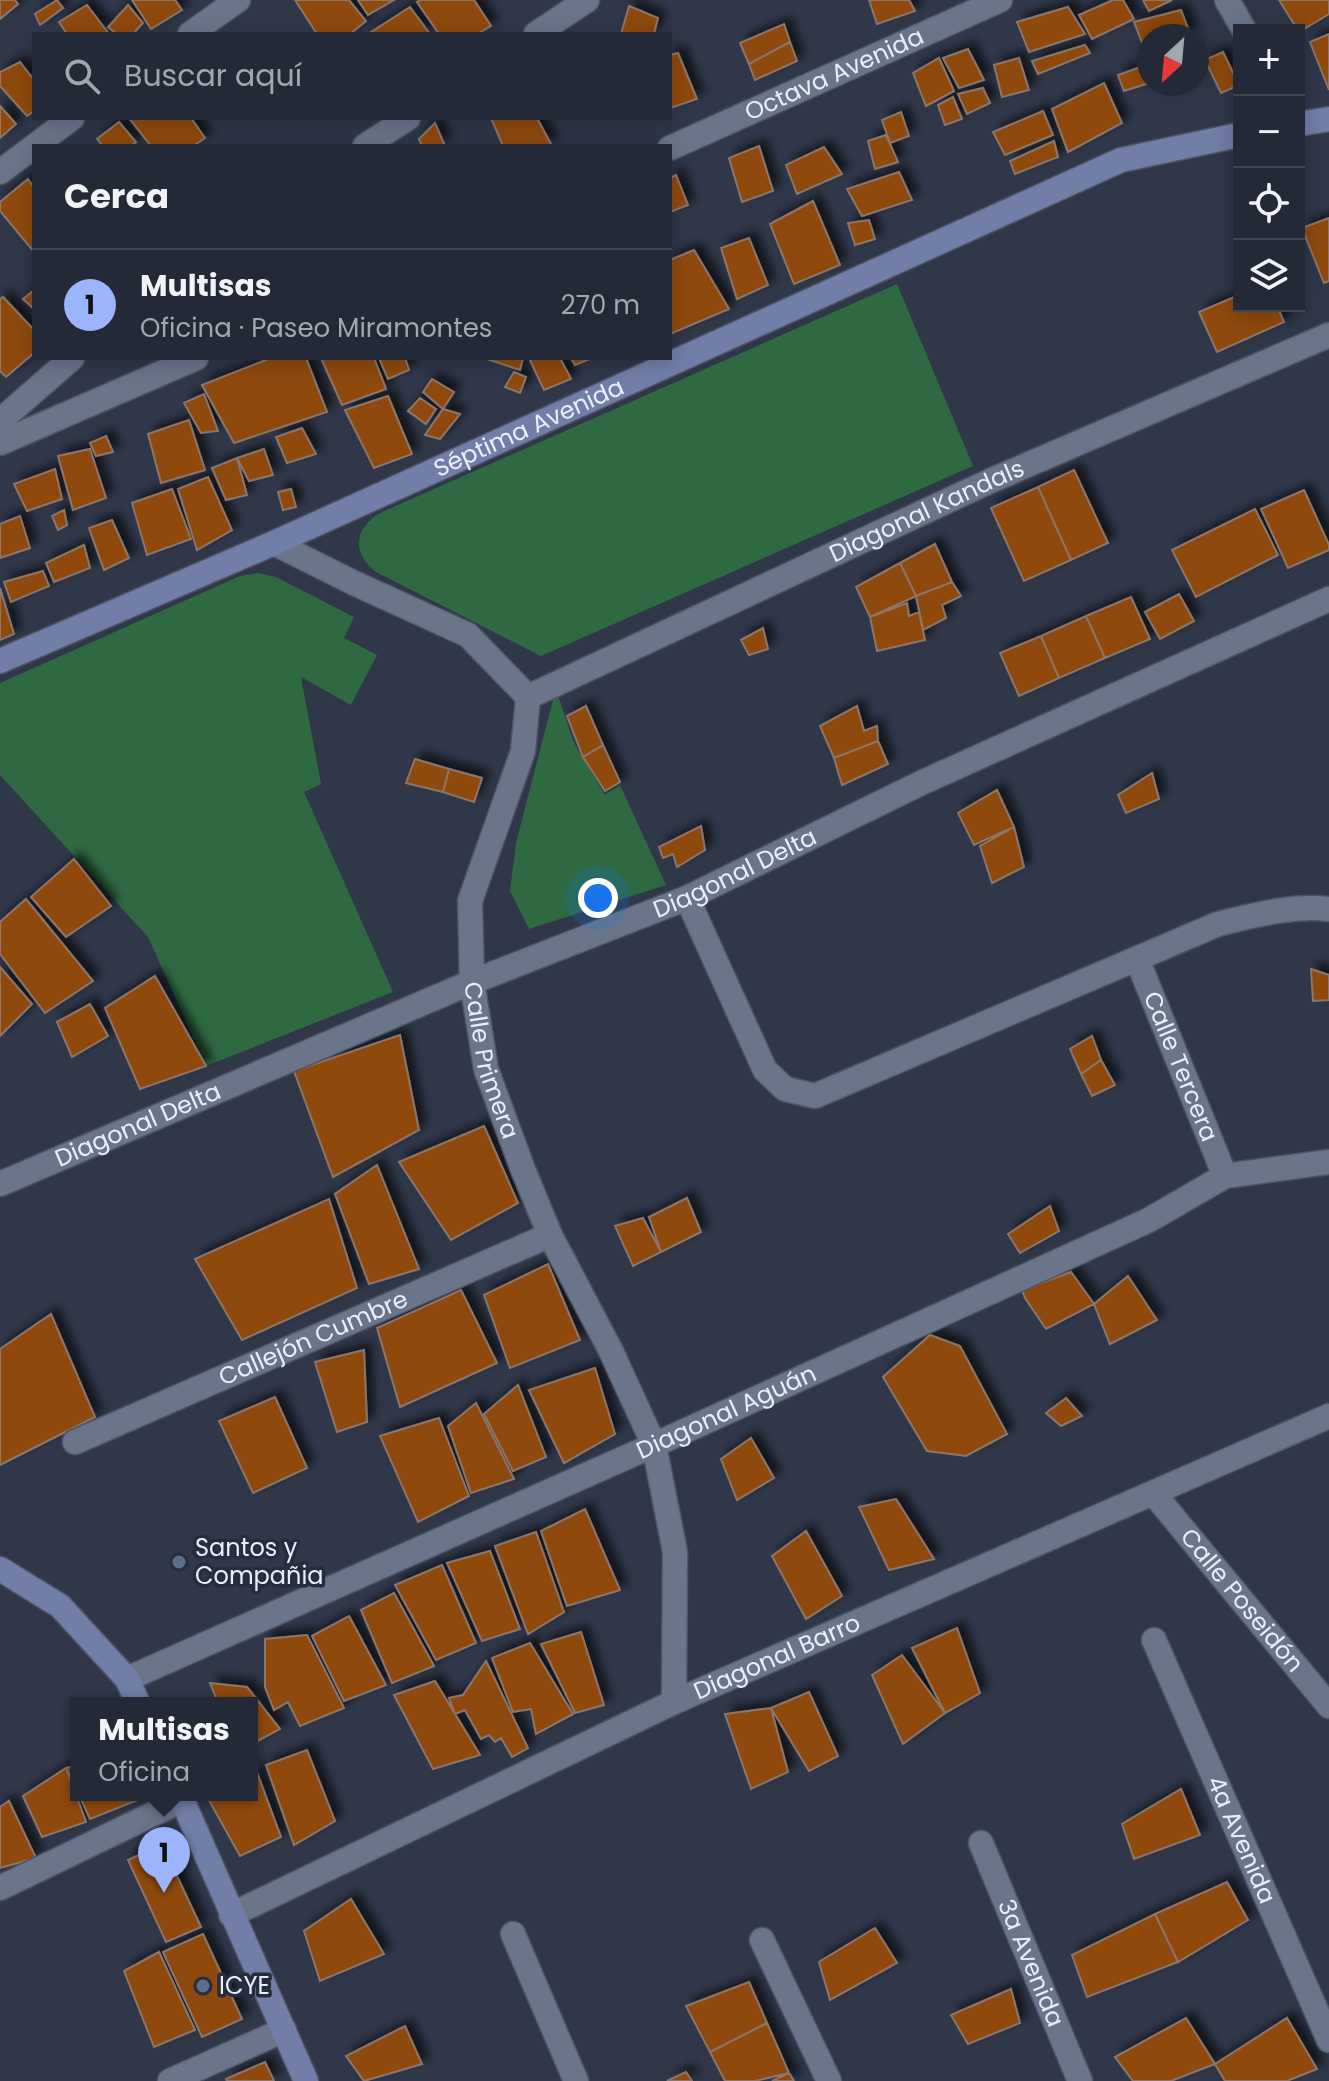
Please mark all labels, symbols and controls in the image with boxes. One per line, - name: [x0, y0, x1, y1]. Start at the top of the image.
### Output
- street label: Octava Avenida: [739, 19, 929, 128]
- north arrow: [1137, 24, 1209, 96]
- map controls: [1233, 24, 1305, 312]
- button: +: [1233, 24, 1305, 96]
- search box: [32, 32, 672, 120]
- icon: search: [60, 54, 104, 98]
- text: Buscar aquí: [124, 54, 302, 97]
- button: −: [1233, 96, 1305, 168]
- button: locate: [1233, 168, 1305, 240]
- text: Cerca: [64, 172, 169, 220]
- button: layers: [1233, 240, 1305, 312]
- text: Multisas: [140, 264, 272, 307]
- text: 1: [85, 287, 95, 323]
- text: 270 m: [561, 287, 640, 323]
- text: Oficina · Paseo Miramontes: [140, 310, 492, 346]
- street label: Séptima Avenida: [428, 370, 629, 485]
- street label: Diagonal Kandals: [824, 451, 1029, 570]
- street label: Diagonal Delta: [648, 820, 822, 926]
- your location: [578, 878, 618, 918]
- street label: Calle Primera: [456, 979, 527, 1143]
- street label: Calle Tercera: [1136, 986, 1226, 1146]
- street label: Diagonal Delta: [50, 1074, 226, 1175]
- street label: Callejón Cumbre: [213, 1282, 413, 1393]
- street label: Diagonal Aguán: [631, 1357, 821, 1467]
- street label: Calle Poseidón: [1173, 1521, 1311, 1679]
- place label: Santos y Compañia: [195, 1531, 324, 1592]
- marker: Santos y Compañia: [170, 1553, 188, 1571]
- street label: Diagonal Barro: [688, 1606, 865, 1707]
- popup: [70, 1697, 258, 1801]
- text: Multisas: [98, 1708, 230, 1751]
- text: Oficina: [98, 1754, 190, 1790]
- street label: 4a Avenida: [1199, 1771, 1284, 1908]
- pin: 1: [138, 1827, 190, 1893]
- street label: 3a Avenida: [990, 1894, 1073, 2032]
- place label: ICYE: [219, 1969, 270, 2002]
- marker: ICYE: [194, 1977, 212, 1995]

